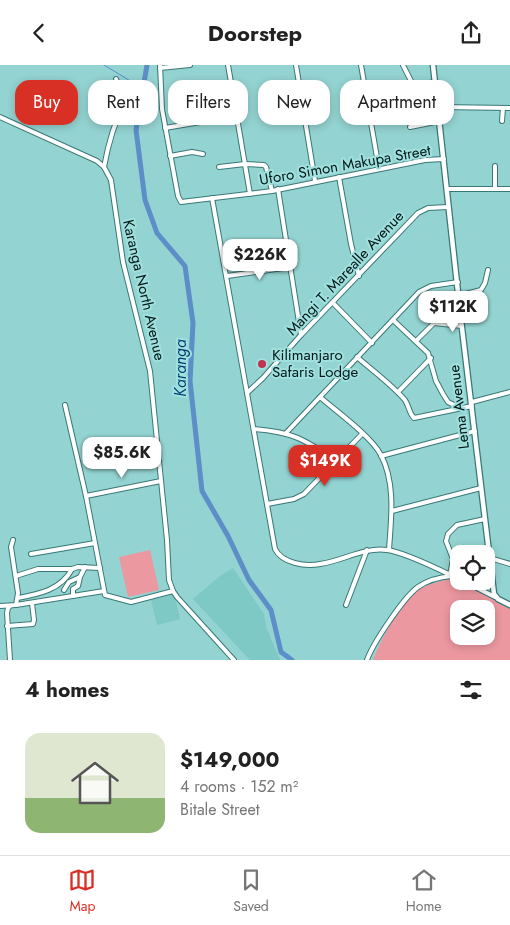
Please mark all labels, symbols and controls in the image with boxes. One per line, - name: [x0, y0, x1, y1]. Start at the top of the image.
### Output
- text: Doorstep: [208, 17, 302, 49]
- icon: back: [25, 19, 53, 47]
- icon: share: [457, 19, 485, 47]
- chip: Buy: [15, 80, 78, 125]
- chip: Rent: [88, 80, 158, 125]
- chip: Filters: [168, 80, 248, 125]
- chip: New: [258, 80, 330, 125]
- chip: Apartment: [340, 80, 454, 125]
- street label: Uforo Simon Makupa Street: [258, 139, 433, 191]
- street label: Mangi T. Marealle Avenue: [281, 205, 409, 340]
- street label: Karanga North Avenue: [117, 217, 171, 363]
- pin: $226K: [225, 239, 295, 281]
- text: $226K: [234, 243, 286, 266]
- pin: $112K: [418, 291, 488, 333]
- text: $112K: [429, 295, 477, 318]
- water label: Karanga: [169, 339, 192, 397]
- place label: Kilimanjaro Safaris Lodge: [272, 344, 359, 383]
- marker: Kilimanjaro Safaris Lodge: [256, 358, 268, 370]
- street label: Lema Avenue: [443, 363, 475, 450]
- pin: $85.6K: [81, 437, 163, 479]
- text: $85.6K: [93, 441, 151, 464]
- pin: $149K: [290, 445, 360, 487]
- text: $149K: [299, 449, 351, 472]
- map controls: [450, 545, 495, 645]
- button: locate: [450, 545, 495, 590]
- button: layers: [450, 600, 495, 645]
- text: 4 homes: [25, 675, 109, 705]
- icon: filters: [457, 676, 485, 704]
- text: $149,000: [180, 745, 280, 775]
- icon: home: [65, 753, 125, 813]
- text: 4 rooms · 152 m²: [180, 775, 298, 798]
- text: Bitale Street: [180, 798, 260, 821]
- tab: Map: [68, 866, 96, 916]
- tab: Saved: [233, 866, 269, 916]
- tab: Home: [406, 866, 442, 916]

